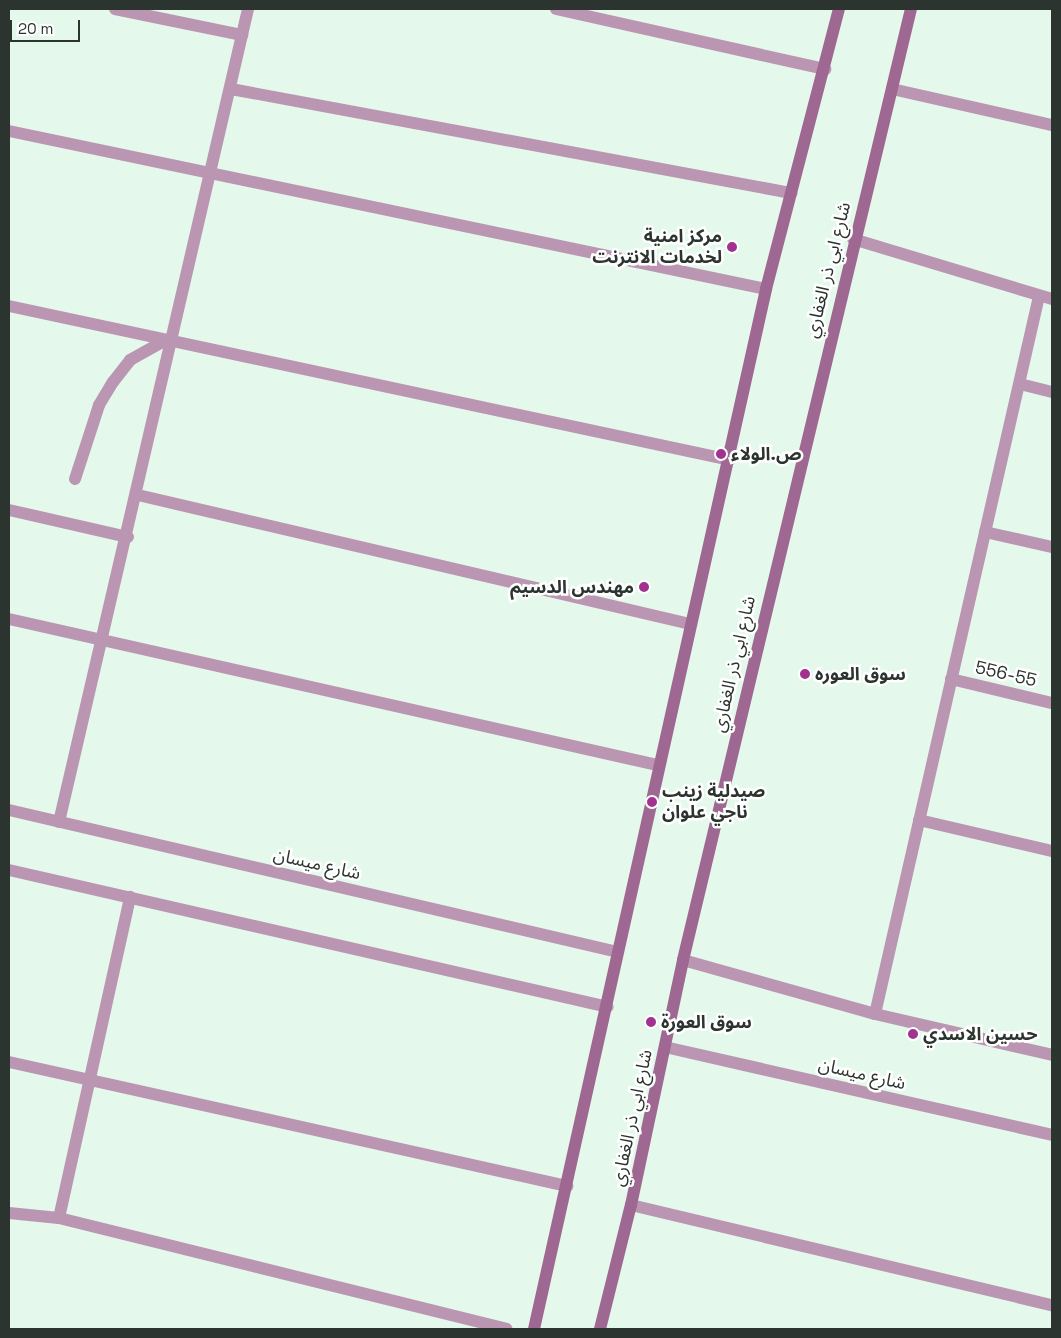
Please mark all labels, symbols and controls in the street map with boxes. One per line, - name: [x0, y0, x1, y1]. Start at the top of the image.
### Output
- scale bar: [12, 10, 82, 42]
- text: 20 m: [18, 19, 53, 38]
- street label: شارع ابي ذر الغفاري: [801, 200, 855, 340]
- place label: مركز امنية لخدمات الانترنت: [592, 226, 722, 268]
- marker: مركز امنية لخدمات الانترنت: [726, 241, 738, 253]
- place label: ص.الولاء: [731, 443, 801, 465]
- marker: ص.الولاء: [715, 448, 727, 460]
- place label: مهندس الدسيم: [510, 576, 634, 598]
- marker: مهندس الدسيم: [638, 581, 650, 593]
- street label: شارع ابي ذر الغفاري: [708, 594, 760, 734]
- street label: 556-55: [973, 656, 1039, 692]
- place label: سوق العوره: [815, 663, 906, 685]
- marker: سوق العوره: [799, 668, 811, 680]
- place label: صيدلية زينب ناجي علوان: [662, 781, 765, 824]
- marker: صيدلية زينب ناجي علوان: [646, 796, 658, 808]
- street label: شارع ميسان: [271, 843, 363, 885]
- place label: سوق العورة: [661, 1011, 752, 1033]
- marker: سوق العورة: [645, 1016, 657, 1028]
- place label: حسين الاسدي: [923, 1023, 1038, 1045]
- marker: حسين الاسدي: [907, 1028, 919, 1040]
- street label: شارع ابي ذر الغفاري: [607, 1048, 657, 1188]
- street label: شارع ميسان: [816, 1053, 908, 1095]

